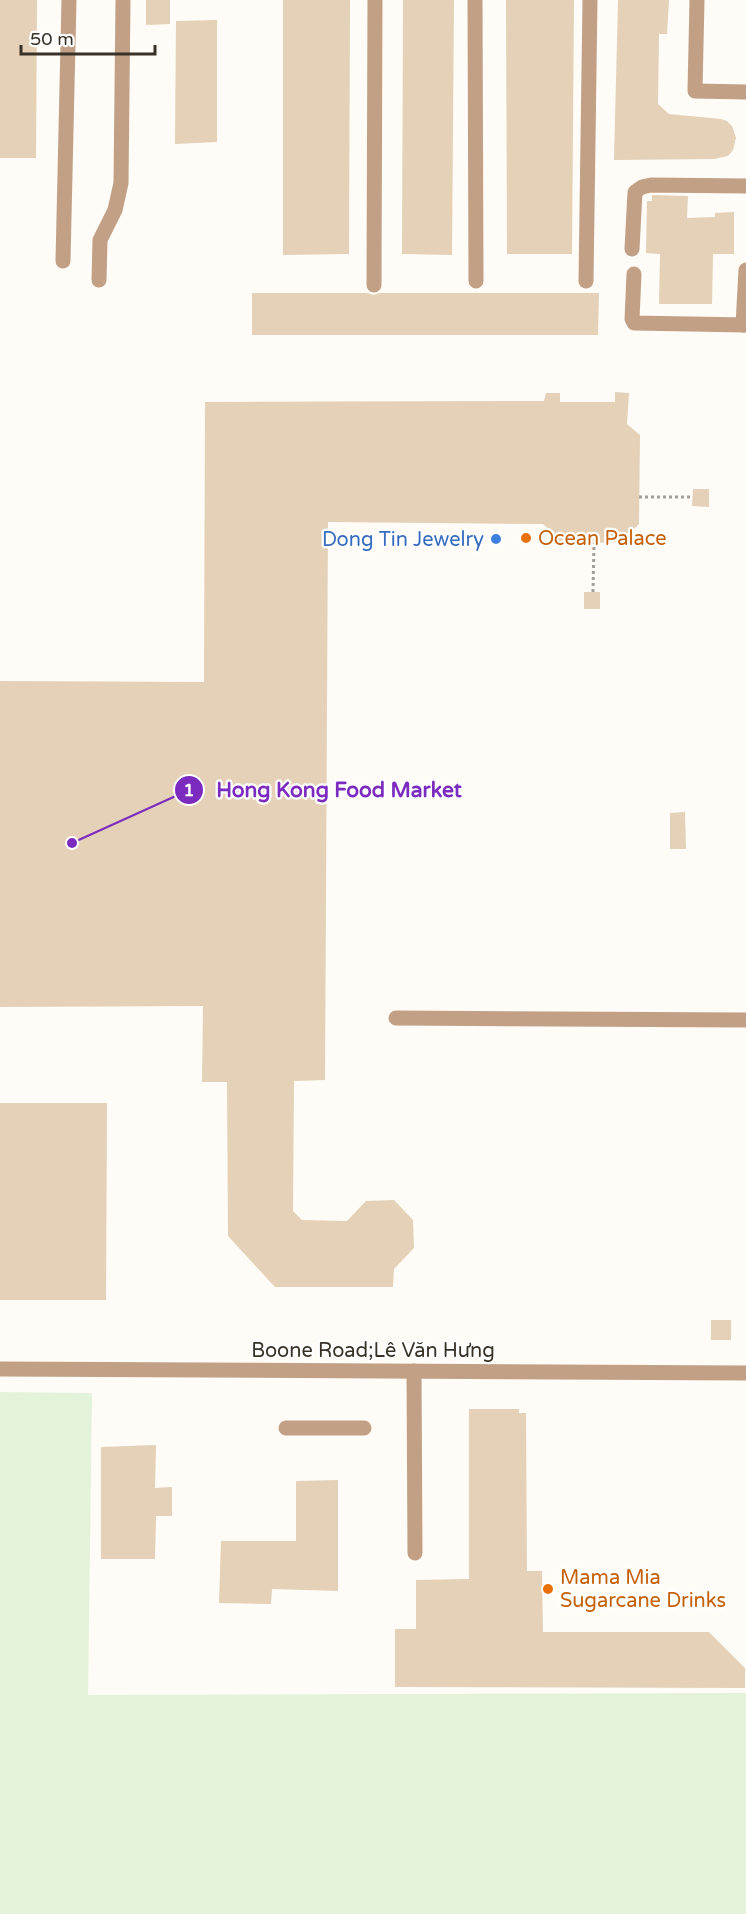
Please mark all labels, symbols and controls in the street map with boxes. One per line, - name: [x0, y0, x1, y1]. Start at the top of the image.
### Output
- scale bar: [21, 18, 154, 56]
- text: 50 m: [30, 28, 74, 50]
- place label: Ocean Palace: [538, 527, 667, 551]
- place label: Dong Tin Jewelry: [322, 528, 484, 552]
- marker: Ocean Palace: [519, 531, 533, 545]
- marker: Dong Tin Jewelry: [489, 532, 503, 546]
- callout: Hong Kong Food Market: [174, 770, 474, 809]
- text: Hong Kong Food Market: [216, 778, 462, 803]
- text: 1: [183, 779, 195, 801]
- street label: Boone Road;Lê Văn Hưng: [251, 1339, 495, 1363]
- place label: Mama Mia Sugarcane Drinks: [560, 1566, 726, 1613]
- marker: Mama Mia Sugarcane Drinks: [541, 1582, 555, 1596]

